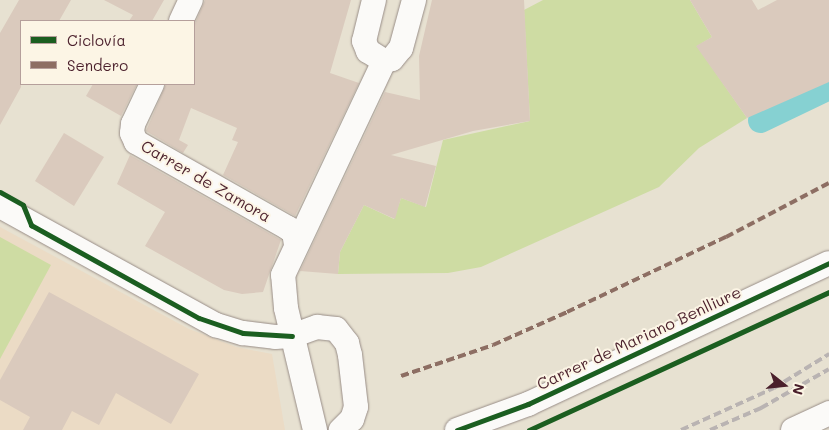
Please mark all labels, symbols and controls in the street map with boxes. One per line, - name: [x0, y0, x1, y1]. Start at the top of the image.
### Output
- legend: [20, 20, 195, 85]
- text: Ciclovía: [67, 30, 126, 50]
- text: Sendero: [67, 55, 128, 75]
- street label: Carrer de Zamora: [138, 136, 274, 226]
- street label: Carrer de Mariano Benlliure: [534, 282, 744, 394]
- north arrow: [759, 360, 809, 410]
- text: N: [788, 382, 810, 397]

